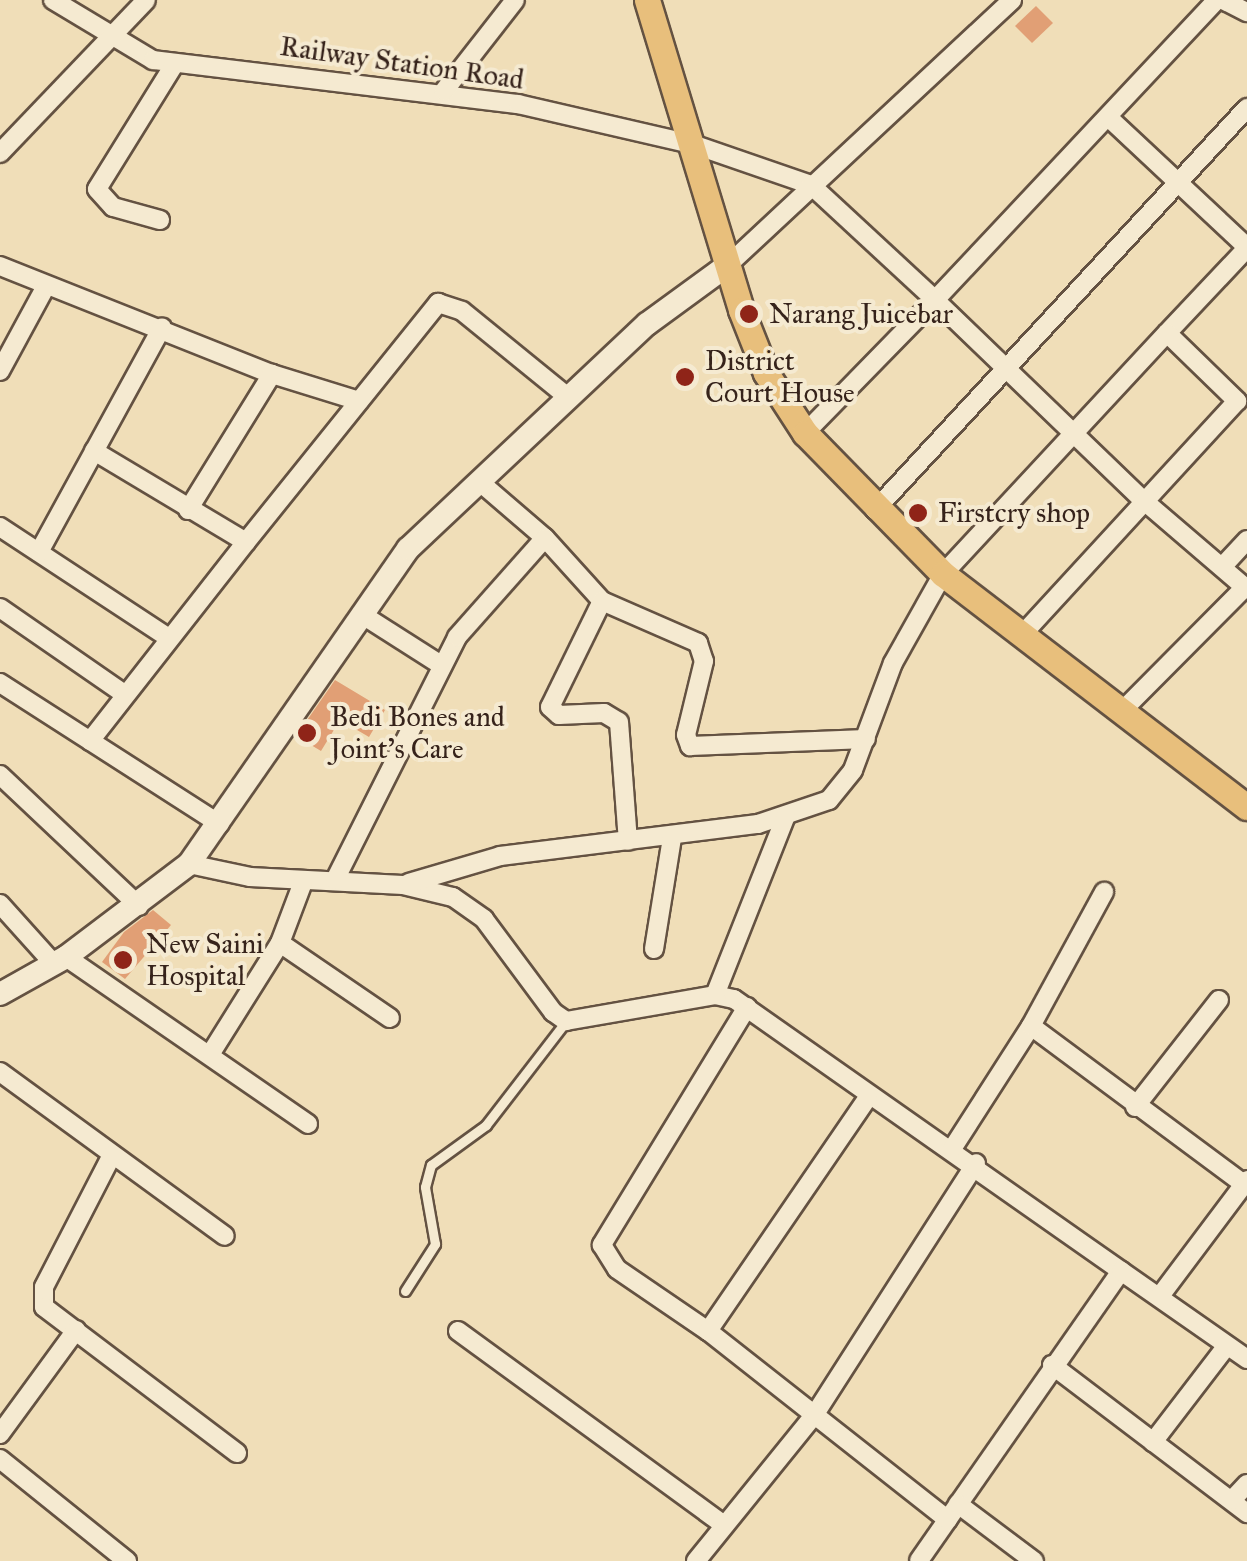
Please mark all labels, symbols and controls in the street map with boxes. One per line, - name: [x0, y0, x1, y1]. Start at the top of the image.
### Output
- street label: Railway Station Road: [278, 29, 526, 97]
- place label: Narang Juicebar: [769, 297, 953, 331]
- marker: Narang Juicebar: [738, 303, 760, 325]
- place label: District Court House: [705, 344, 855, 410]
- marker: District Court House: [674, 366, 696, 388]
- place label: Firstcry shop: [938, 496, 1090, 530]
- marker: Firstcry shop: [907, 502, 929, 524]
- place label: Bedi Bones and Joint's Care: [330, 700, 505, 766]
- marker: Bedi Bones and Joint's Care: [294, 720, 320, 746]
- place label: New Saini Hospital: [146, 927, 264, 993]
- marker: New Saini Hospital: [110, 947, 136, 973]

